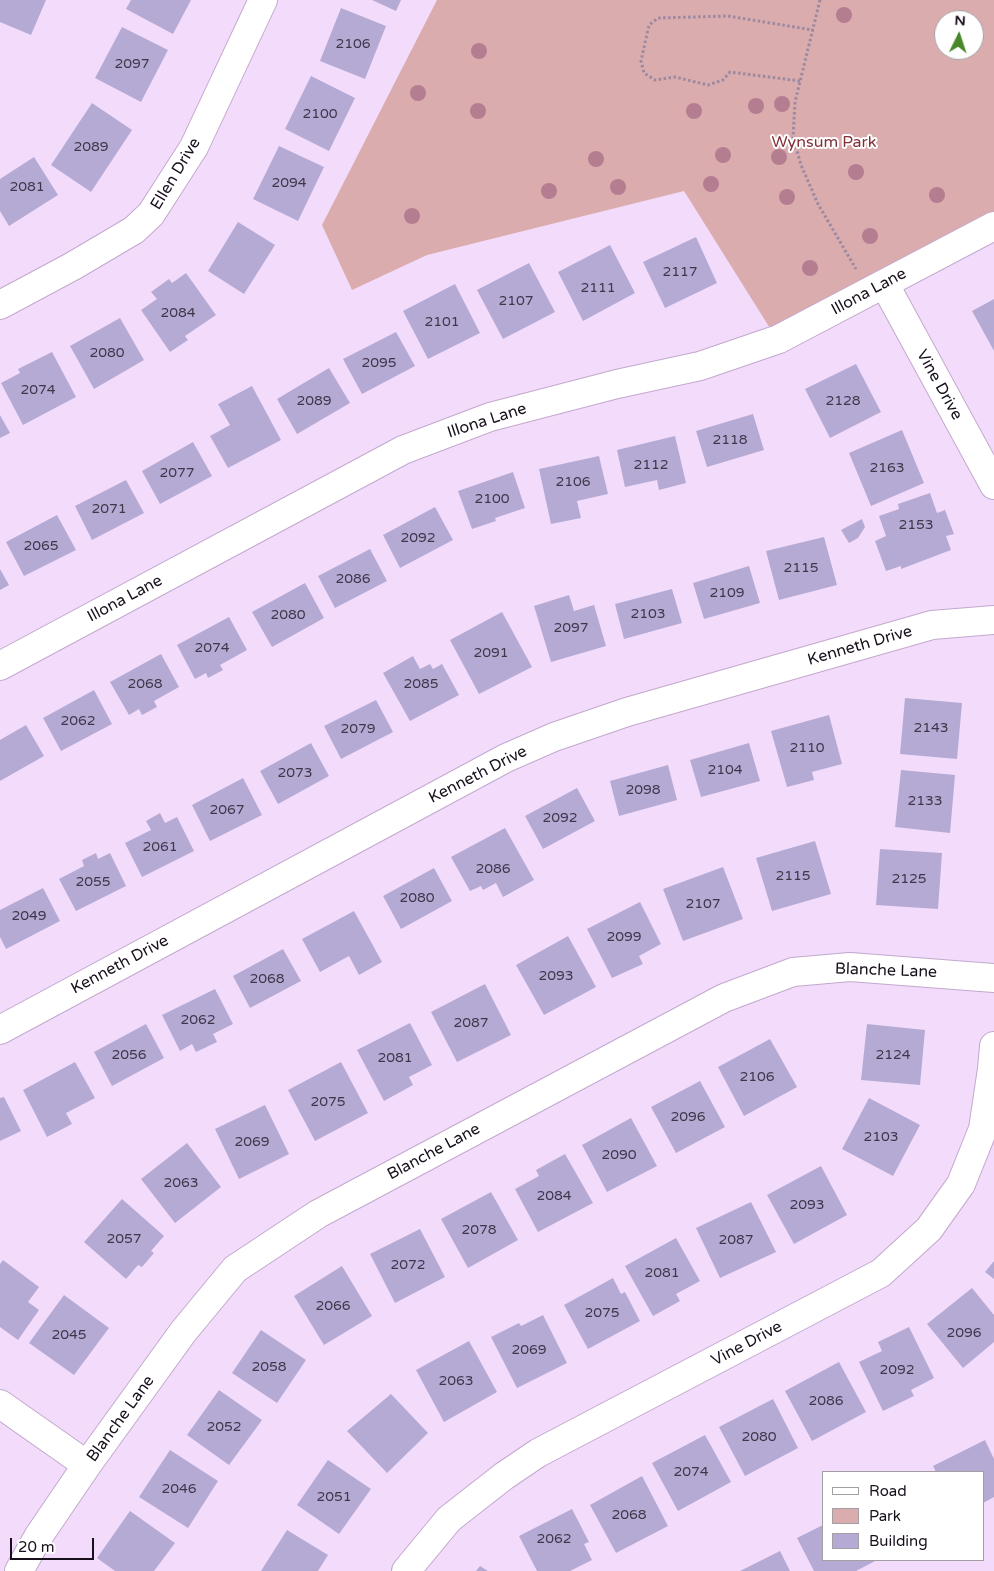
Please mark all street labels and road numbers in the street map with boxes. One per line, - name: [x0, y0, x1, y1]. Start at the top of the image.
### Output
- street label: Ellen Drive: [147, 135, 205, 213]
- street label: Illona Lane: [828, 264, 910, 320]
- street label: Vine Drive: [912, 347, 966, 423]
- street label: Illona Lane: [445, 399, 529, 443]
- street label: Illona Lane: [84, 571, 166, 627]
- street label: Kenneth Drive: [806, 622, 914, 670]
- street label: Kenneth Drive: [426, 742, 530, 808]
- street label: Kenneth Drive: [68, 931, 172, 999]
- street label: Blanche Lane: [835, 960, 937, 982]
- street label: Blanche Lane: [384, 1120, 484, 1184]
- street label: Vine Drive: [708, 1317, 786, 1371]
- street label: Blanche Lane: [83, 1372, 159, 1466]

